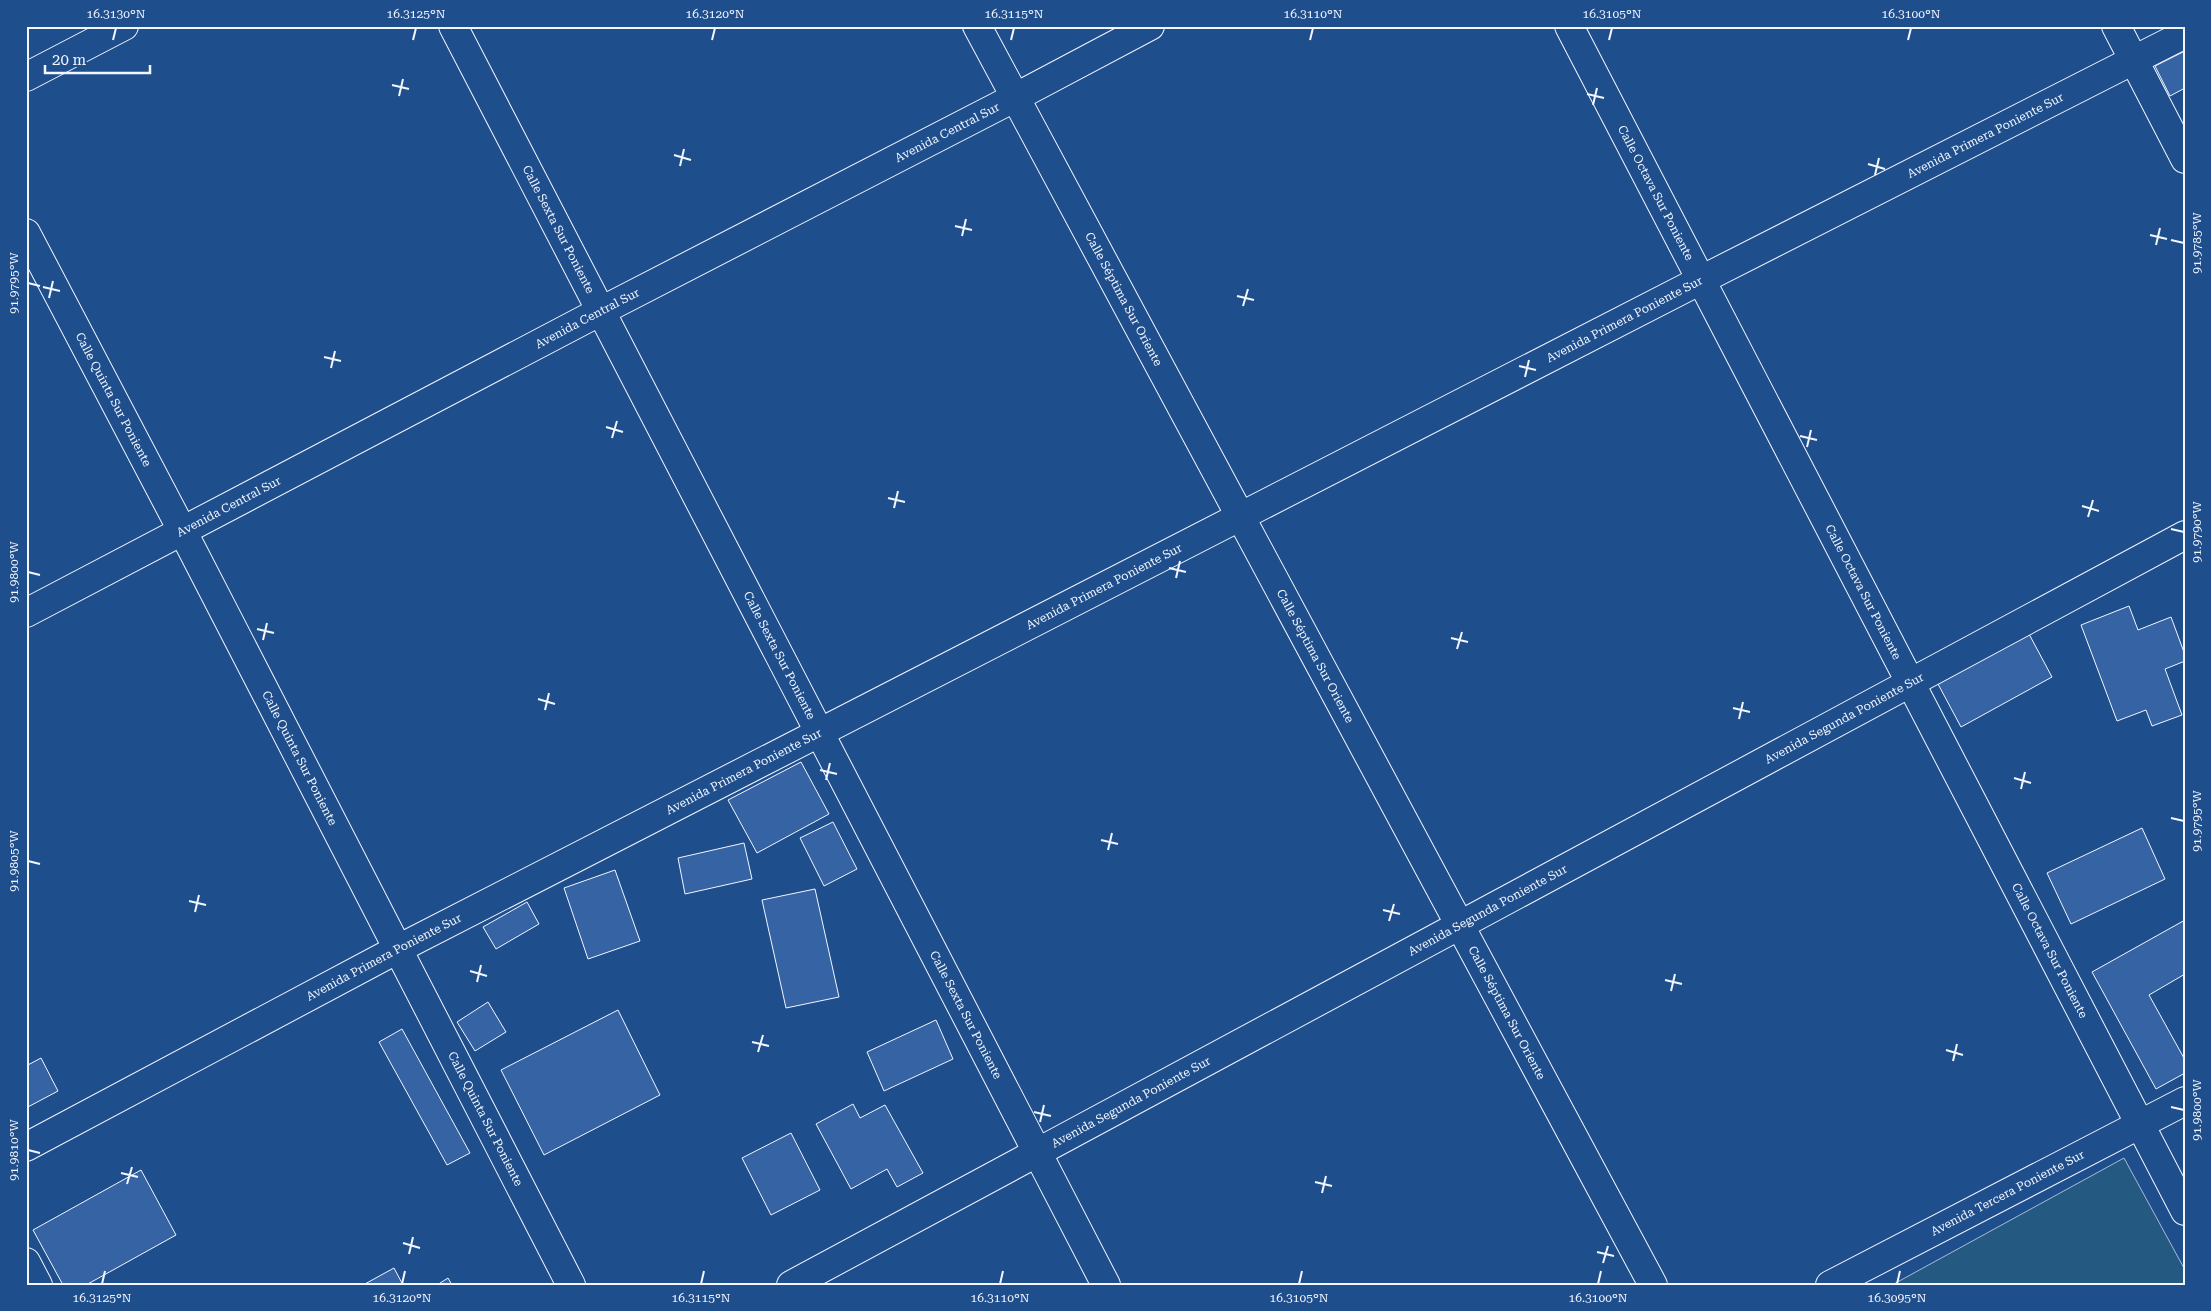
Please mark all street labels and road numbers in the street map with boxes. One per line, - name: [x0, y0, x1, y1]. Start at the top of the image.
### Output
- street label: Avenida Primera Poniente Sur: [1905, 90, 2066, 181]
- street label: Avenida Central Sur: [893, 100, 1002, 165]
- street label: Calle Octava Sur Poniente: [1615, 123, 1697, 263]
- street label: Calle Sexta Sur Poniente: [519, 163, 598, 296]
- street label: Calle Séptima Sur Oriente: [1082, 230, 1165, 369]
- street label: Avenida Primera Poniente Sur: [1544, 273, 1705, 365]
- street label: Avenida Central Sur: [533, 285, 642, 351]
- street label: Calle Quinta Sur Poniente: [72, 330, 155, 469]
- street label: Avenida Central Sur: [174, 473, 283, 540]
- street label: Calle Octava Sur Poniente: [1822, 522, 1904, 662]
- street label: Avenida Primera Poniente Sur: [1024, 541, 1184, 632]
- street label: Calle Séptima Sur Oriente: [1274, 587, 1357, 726]
- street label: Calle Sexta Sur Poniente: [740, 589, 819, 722]
- street label: Avenida Segunda Poniente Sur: [1762, 670, 1926, 767]
- street label: Calle Quinta Sur Poniente: [259, 688, 340, 828]
- street label: Avenida Primera Poniente Sur: [663, 726, 824, 817]
- street label: Avenida Segunda Poniente Sur: [1406, 862, 1570, 959]
- street label: Calle Octava Sur Poniente: [2009, 881, 2091, 1021]
- street label: Avenida Primera Poniente Sur: [304, 911, 464, 1004]
- street label: Calle Séptima Sur Oriente: [1465, 943, 1549, 1082]
- street label: Calle Sexta Sur Poniente: [927, 949, 1005, 1082]
- street label: Calle Quinta Sur Poniente: [445, 1049, 526, 1189]
- street label: Avenida Segunda Poniente Sur: [1049, 1054, 1213, 1151]
- street label: Avenida Tercera Poniente Sur: [1928, 1147, 2087, 1239]

